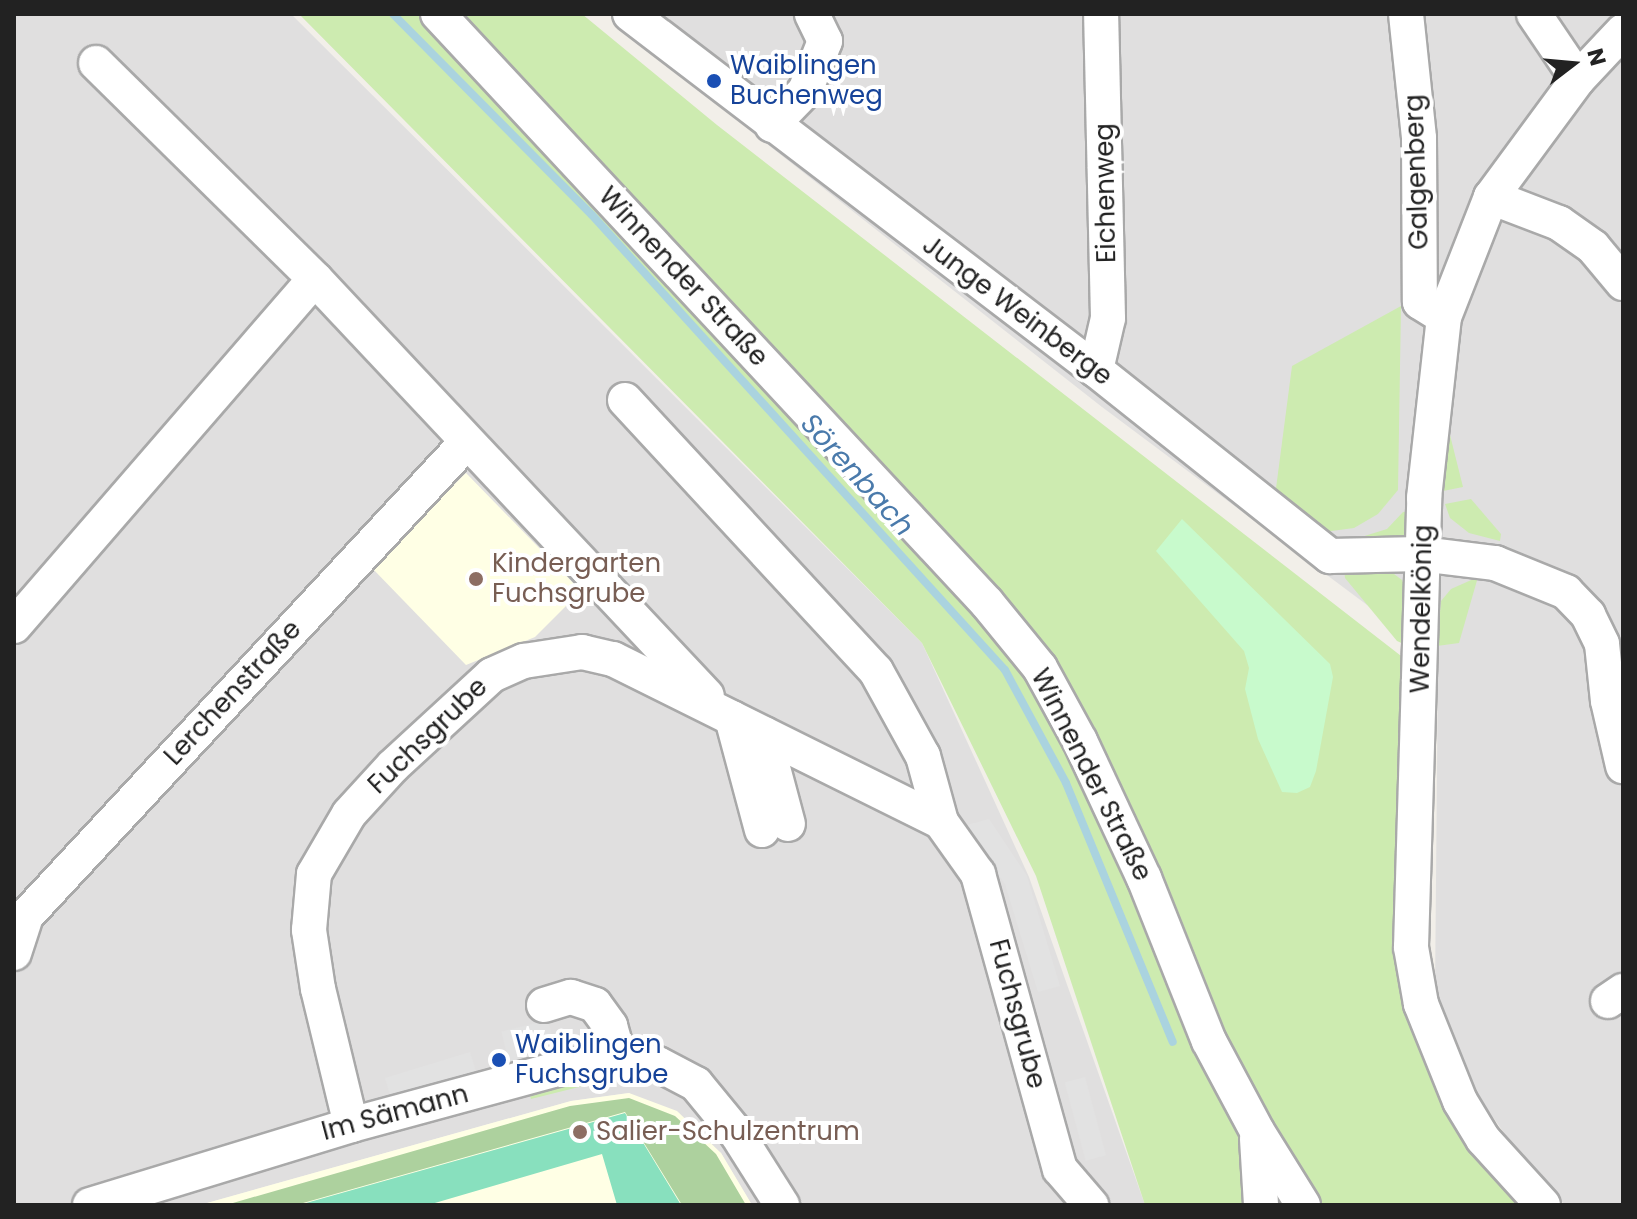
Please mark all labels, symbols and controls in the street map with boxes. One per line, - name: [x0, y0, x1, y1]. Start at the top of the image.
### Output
- north arrow: [1533, 24, 1613, 104]
- text: N: [1579, 45, 1614, 69]
- place label: Waiblingen Buchenweg: [730, 50, 883, 112]
- marker: Waiblingen Buchenweg: [705, 72, 723, 90]
- street label: Galgenberg: [1399, 94, 1435, 250]
- street label: Eichenweg: [1089, 123, 1123, 263]
- street label: Winnender Straße: [592, 181, 774, 373]
- street label: Junge Weinberge: [916, 230, 1118, 392]
- water label: Sörenbach: [793, 407, 921, 543]
- street label: Wendelkönig: [1405, 524, 1439, 694]
- place label: Kindergarten Fuchsgrube: [492, 548, 661, 610]
- marker: Kindergarten Fuchsgrube: [467, 570, 485, 588]
- street label: Lerchenstraße: [158, 614, 308, 772]
- street label: Winnender Straße: [1024, 664, 1158, 886]
- street label: Fuchsgrube: [362, 672, 494, 800]
- street label: Fuchsgrube: [982, 936, 1052, 1092]
- place label: Waiblingen Fuchsgrube: [515, 1029, 668, 1090]
- marker: Waiblingen Fuchsgrube: [490, 1051, 508, 1069]
- street label: Im Sämann: [318, 1078, 472, 1148]
- place label: Salier-Schulzentrum: [596, 1116, 860, 1148]
- marker: Salier-Schulzentrum: [571, 1123, 589, 1141]

